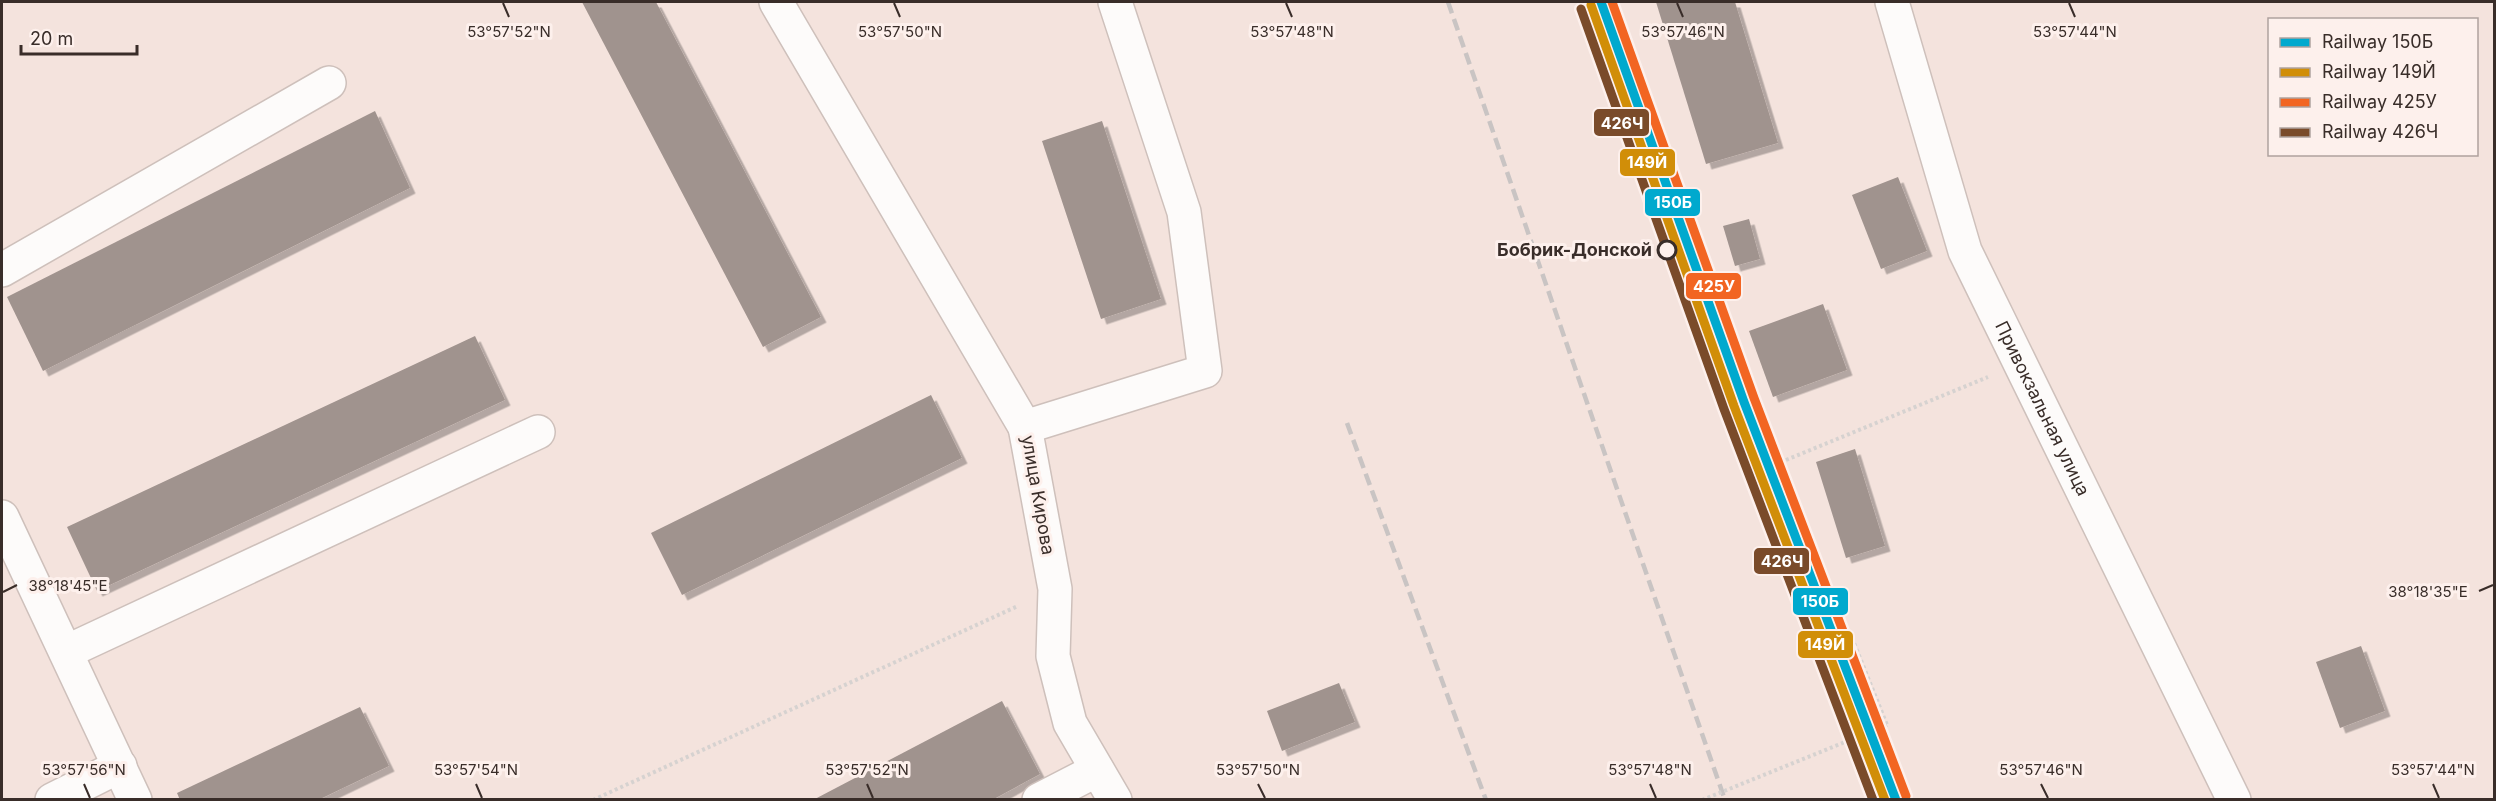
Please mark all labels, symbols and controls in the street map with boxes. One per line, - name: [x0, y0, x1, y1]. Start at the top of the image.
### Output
- scale bar: [21, 18, 136, 56]
- legend: [2268, 18, 2478, 156]
- text: 53°57'52"N: [467, 22, 551, 41]
- text: 53°57'50"N: [858, 22, 942, 41]
- text: 53°57'48"N: [1250, 22, 1334, 41]
- text: 53°57'46"N: [1641, 22, 1725, 41]
- text: 53°57'44"N: [2033, 22, 2117, 41]
- text: 20 m: [30, 28, 73, 49]
- text: Railway 150Б: [2322, 31, 2433, 52]
- text: Railway 149Й: [2322, 60, 2436, 82]
- text: Railway 425У: [2322, 91, 2437, 112]
- line badge: 426Ч: [1593, 108, 1650, 137]
- text: 426Ч: [1601, 113, 1643, 133]
- text: Railway 426Ч: [2322, 121, 2438, 142]
- line badge: 149Й: [1619, 148, 1676, 177]
- text: 149Й: [1627, 152, 1667, 172]
- line badge: 150Б: [1644, 188, 1701, 217]
- text: 150Б: [1654, 192, 1692, 212]
- place label: Бобрик-Донской: [1497, 239, 1652, 260]
- marker: Бобрик-Донской: [1657, 240, 1677, 260]
- line badge: 425У: [1685, 272, 1742, 300]
- text: 425У: [1693, 276, 1735, 296]
- street label: Привокзальная улица: [1991, 318, 2094, 499]
- street label: улица Кирова: [1018, 433, 1059, 556]
- line badge: 426Ч: [1753, 547, 1810, 575]
- text: 426Ч: [1761, 551, 1803, 571]
- text: 38°18'45"E: [29, 576, 107, 595]
- text: 38°18'35"E: [2388, 582, 2468, 601]
- line badge: 150Б: [1792, 587, 1849, 616]
- text: 150Б: [1801, 591, 1839, 611]
- line badge: 149Й: [1797, 630, 1854, 659]
- text: 149Й: [1805, 634, 1845, 654]
- text: 53°57'56"N: [42, 760, 126, 779]
- text: 53°57'54"N: [434, 760, 518, 779]
- text: 53°57'52"N: [825, 760, 909, 779]
- text: 53°57'50"N: [1216, 760, 1300, 779]
- text: 53°57'48"N: [1608, 760, 1692, 779]
- text: 53°57'46"N: [1999, 760, 2083, 779]
- text: 53°57'44"N: [2391, 760, 2475, 779]

